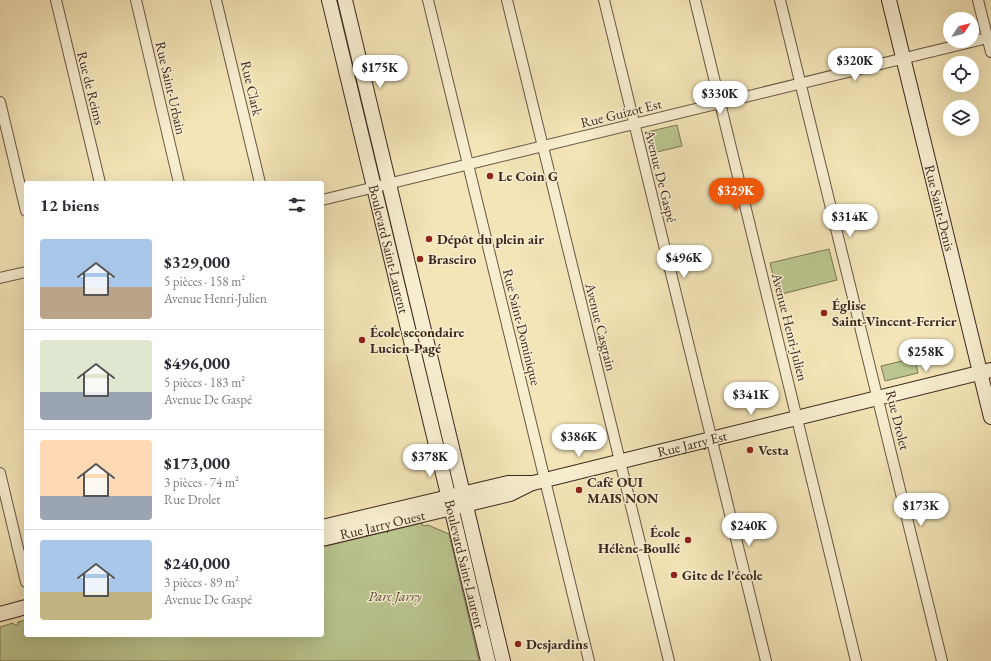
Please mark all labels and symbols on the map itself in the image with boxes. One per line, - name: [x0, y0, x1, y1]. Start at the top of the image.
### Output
- north arrow: [943, 12, 979, 48]
- street label: Rue Saint-Urbain: [152, 40, 191, 137]
- pin: $320K: [827, 48, 883, 82]
- street label: Rue de Reims: [73, 49, 109, 127]
- pin: $175K: [352, 55, 408, 89]
- street label: Rue Clark: [237, 59, 267, 118]
- pin: $330K: [692, 81, 748, 115]
- street label: Rue Guizot Est: [579, 94, 664, 132]
- street label: Avenue De Gaspé: [641, 127, 681, 225]
- street label: Rue Saint-Denis: [921, 163, 959, 253]
- place label: Le Coin G: [498, 167, 558, 185]
- marker: Le Coin G: [485, 171, 495, 181]
- pin: $329K: [708, 178, 764, 212]
- street label: Boulevard Saint-Laurent: [365, 183, 413, 316]
- pin: $314K: [822, 204, 878, 238]
- place label: Dépôt du plein air: [437, 230, 544, 248]
- marker: Dépôt du plein air: [424, 234, 434, 244]
- pin: $496K: [656, 245, 712, 279]
- place label: Braseiro: [428, 250, 476, 268]
- marker: Braseiro: [415, 254, 425, 264]
- street label: Rue Saint-Dominique: [499, 267, 545, 388]
- street label: Avenue Henri-Julien: [768, 270, 812, 384]
- street label: Avenue Casgrain: [581, 280, 621, 374]
- place label: Église Saint-Vincent-Ferrier: [832, 296, 957, 330]
- marker: Église Saint-Vincent-Ferrier: [819, 308, 829, 318]
- place label: École secondaire Lucien-Pagé: [370, 323, 465, 357]
- marker: École secondaire Lucien-Pagé: [357, 335, 367, 345]
- pin: $258K: [898, 339, 954, 373]
- pin: $341K: [723, 382, 779, 416]
- street label: Rue Drolet: [882, 388, 914, 452]
- pin: $386K: [551, 424, 607, 458]
- street label: Rue Jarry Est: [655, 426, 729, 461]
- place label: Vesta: [758, 441, 789, 459]
- pin: $378K: [402, 444, 458, 478]
- marker: Vesta: [745, 445, 755, 455]
- place label: Café OUI MAIS NON: [587, 473, 659, 507]
- marker: Café OUI MAIS NON: [574, 485, 584, 495]
- pin: $173K: [893, 493, 949, 527]
- street label: Boulevard Saint-Laurent: [440, 498, 489, 631]
- street label: Rue Jarry Ouest: [338, 506, 427, 543]
- pin: $240K: [721, 513, 777, 547]
- place label: École Hélène-Boullé: [598, 523, 680, 557]
- marker: École Hélène-Boullé: [683, 535, 693, 545]
- place label: Gite de l'école: [682, 566, 763, 584]
- marker: Gite de l'école: [669, 570, 679, 580]
- park label: Parc Jarry: [368, 587, 422, 605]
- place label: Desjardins: [526, 635, 588, 653]
- marker: Desjardins: [513, 639, 523, 649]

